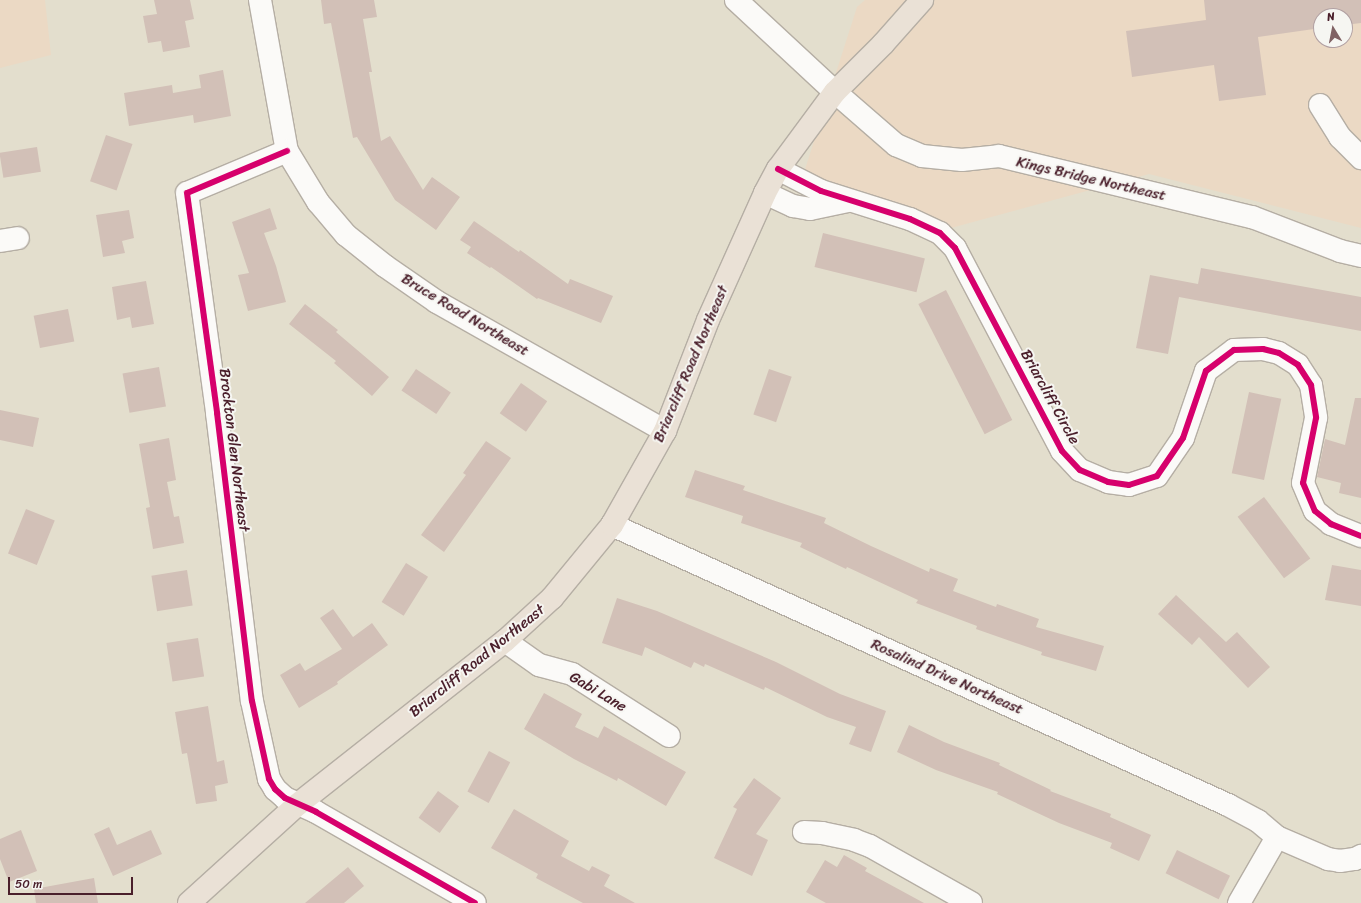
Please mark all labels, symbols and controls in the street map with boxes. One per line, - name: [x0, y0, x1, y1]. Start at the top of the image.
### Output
- text: N: [1326, 7, 1336, 27]
- north arrow: [1313, 8, 1353, 48]
- street label: Kings Bridge Northeast: [1014, 153, 1168, 205]
- street label: Bruce Road Northeast: [398, 270, 532, 360]
- street label: Briarcliff Road Northeast: [650, 282, 732, 446]
- street label: Briarcliff Circle: [1017, 346, 1083, 448]
- street label: Brockton Glen Northeast: [215, 367, 253, 533]
- street label: Briarcliff Road Northeast: [405, 601, 549, 721]
- street label: Rosalind Drive Northeast: [868, 635, 1026, 719]
- street label: Gabi Lane: [566, 668, 630, 716]
- scale bar: [10, 869, 135, 895]
- text: 50 m: [15, 873, 42, 895]

